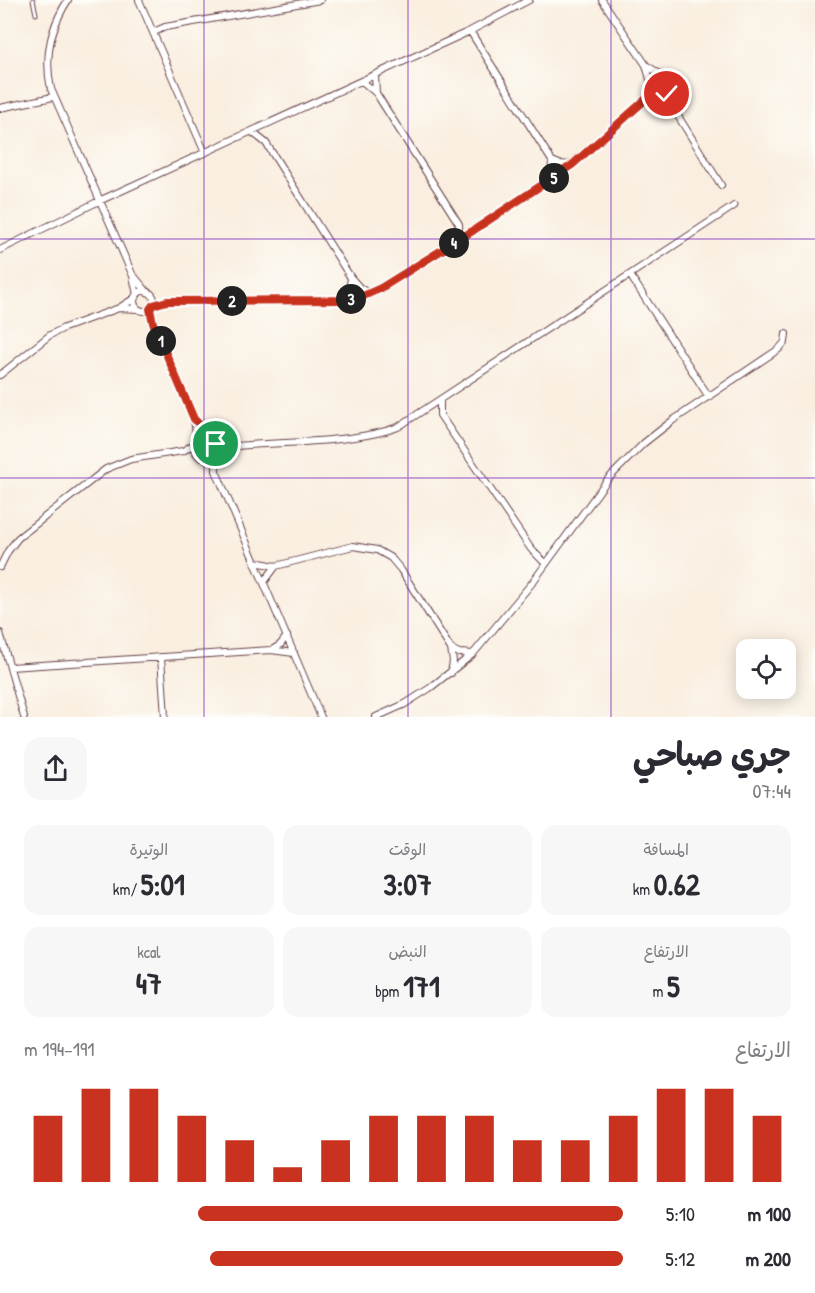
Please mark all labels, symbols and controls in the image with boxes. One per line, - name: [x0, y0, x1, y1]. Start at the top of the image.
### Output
- pin: [641, 68, 692, 119]
- icon: check: [650, 77, 683, 110]
- pin: 5: [539, 163, 569, 193]
- text: 5: [551, 167, 557, 189]
- pin: 4: [439, 228, 469, 258]
- text: 4: [451, 232, 457, 254]
- pin: 3: [336, 284, 366, 314]
- pin: 2: [217, 286, 247, 316]
- text: 3: [347, 288, 355, 310]
- text: 2: [228, 290, 236, 312]
- pin: 1: [146, 326, 176, 356]
- text: 1: [158, 330, 164, 352]
- pin: [190, 418, 241, 469]
- icon: arrive: [199, 427, 232, 460]
- map controls: [736, 639, 796, 699]
- button: locate: [736, 639, 796, 699]
- text: جري صباحي: [633, 732, 791, 776]
- button: share: [24, 737, 87, 800]
- text: 07:44: [753, 777, 791, 804]
- text: الوتيرة: [130, 838, 168, 860]
- text: الوقت: [389, 838, 426, 860]
- text: المسافة: [643, 838, 689, 860]
- text: 5:01: [141, 864, 185, 904]
- text: 3:07: [383, 864, 432, 904]
- text: 0.62: [654, 864, 700, 904]
- text: /km: [113, 878, 141, 900]
- text: km: [633, 878, 654, 900]
- text: النبض: [388, 940, 427, 962]
- text: الارتفاع: [644, 940, 689, 962]
- text: kcal: [137, 941, 161, 963]
- text: 47: [136, 963, 162, 1003]
- text: 171: [403, 966, 440, 1006]
- text: 5: [667, 966, 680, 1006]
- text: bpm: [375, 980, 403, 1002]
- text: m: [653, 980, 667, 1002]
- text: 191–194 m: [24, 1035, 95, 1062]
- text: الارتفاع: [735, 1036, 791, 1063]
- text: 5:10: [666, 1200, 695, 1227]
- text: 100 m: [748, 1200, 791, 1227]
- text: 5:12: [665, 1245, 695, 1272]
- text: 200 m: [746, 1245, 791, 1272]

